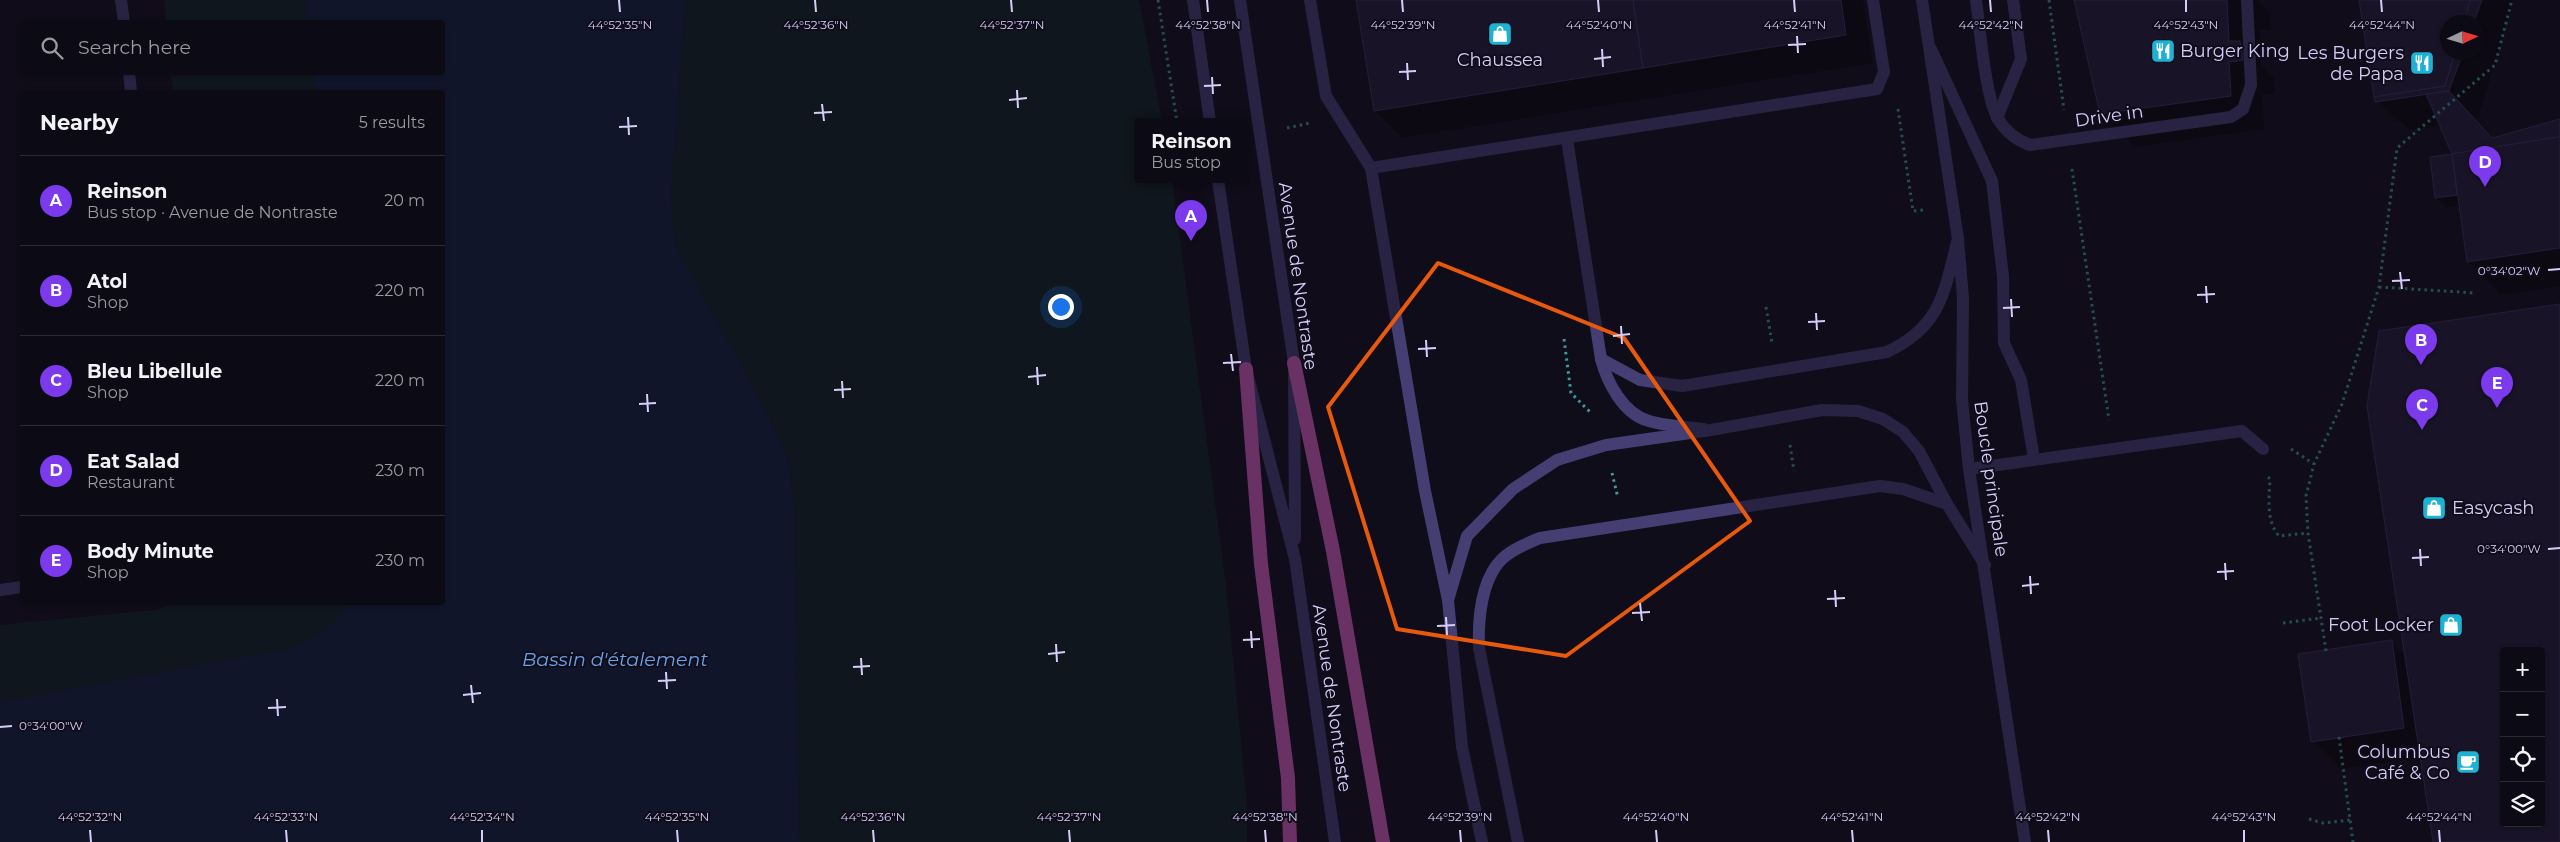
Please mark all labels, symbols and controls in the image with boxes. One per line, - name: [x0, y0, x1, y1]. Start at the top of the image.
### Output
- north arrow: [2440, 15, 2485, 60]
- text: 44°52'35"N: [588, 17, 652, 32]
- text: 44°52'36"N: [783, 17, 849, 32]
- text: 44°52'37"N: [979, 17, 1045, 32]
- text: 44°52'38"N: [1175, 17, 1241, 32]
- text: 44°52'39"N: [1370, 17, 1436, 32]
- text: 44°52'40"N: [1566, 17, 1632, 32]
- text: 44°52'41"N: [1764, 17, 1826, 32]
- text: 44°52'42"N: [1958, 17, 2024, 32]
- text: 44°52'43"N: [2154, 17, 2218, 32]
- text: 44°52'44"N: [2349, 17, 2415, 32]
- search box: [20, 20, 445, 75]
- shop icon: Chaussea: [1487, 21, 1513, 47]
- icon: search: [38, 34, 66, 62]
- text: Search here: [78, 36, 191, 59]
- restaurant icon: Burger King: [2150, 38, 2176, 64]
- place label: Burger King: [2180, 40, 2290, 62]
- place label: Les Burgers de Papa: [2297, 42, 2404, 85]
- place label: Chaussea: [1457, 49, 1543, 71]
- restaurant icon: Les Burgers de Papa: [2409, 50, 2435, 76]
- street label: Drive in: [2073, 100, 2145, 132]
- text: Nearby: [40, 110, 119, 135]
- text: 5 results: [359, 113, 425, 132]
- popup: [1134, 118, 1249, 183]
- text: Reinson: [1151, 130, 1232, 153]
- pin: D: [2469, 146, 2501, 187]
- text: Bus stop: [1151, 153, 1221, 172]
- text: Reinson: [87, 180, 167, 203]
- street label: Avenue de Nontraste: [1274, 181, 1322, 372]
- text: A: [50, 191, 62, 210]
- text: 20 m: [384, 191, 425, 210]
- pin: A: [1175, 200, 1207, 241]
- text: Bus stop · Avenue de Nontraste: [87, 203, 338, 222]
- text: 0°34'02"W: [2478, 263, 2540, 278]
- text: Atol: [87, 270, 128, 293]
- text: B: [50, 281, 62, 300]
- text: 220 m: [375, 281, 425, 300]
- text: Shop: [87, 293, 129, 312]
- your location: [1048, 294, 1074, 320]
- pin: B: [2405, 324, 2437, 365]
- text: Bleu Libellule: [87, 360, 222, 383]
- pin: E: [2481, 367, 2513, 408]
- text: C: [50, 371, 62, 390]
- text: 220 m: [375, 371, 425, 390]
- text: Shop: [87, 383, 129, 402]
- pin: C: [2406, 389, 2438, 430]
- street label: Boucle principale: [1969, 400, 2013, 558]
- text: Eat Salad: [87, 450, 180, 473]
- text: D: [49, 461, 63, 480]
- text: 230 m: [375, 461, 425, 480]
- text: Restaurant: [87, 473, 175, 492]
- shop icon: Easycash: [2421, 495, 2447, 521]
- place label: Easycash: [2452, 497, 2535, 519]
- text: Body Minute: [87, 540, 214, 563]
- text: 0°34'00"W: [2477, 541, 2541, 556]
- text: E: [51, 551, 61, 570]
- text: 230 m: [375, 551, 425, 570]
- text: Shop: [87, 563, 129, 582]
- street label: Avenue de Nontraste: [1308, 603, 1356, 794]
- shop icon: Foot Locker: [2438, 612, 2464, 638]
- place label: Foot Locker: [2328, 614, 2434, 636]
- map controls: [2500, 647, 2545, 827]
- button: +: [2500, 647, 2545, 692]
- water label: Bassin d'étalement: [522, 648, 708, 671]
- button: −: [2500, 692, 2545, 737]
- text: 0°34'00"W: [19, 718, 83, 733]
- button: locate: [2500, 737, 2545, 782]
- place label: Columbus Café & Co: [2357, 741, 2450, 784]
- cafe icon: Columbus Café & Co: [2455, 749, 2481, 775]
- button: layers: [2500, 782, 2545, 827]
- text: 44°52'32"N: [58, 809, 122, 824]
- text: 44°52'33"N: [254, 809, 318, 824]
- text: 44°52'34"N: [449, 809, 515, 824]
- text: 44°52'35"N: [645, 809, 709, 824]
- text: 44°52'36"N: [840, 809, 906, 824]
- text: 44°52'37"N: [1036, 809, 1102, 824]
- text: 44°52'38"N: [1232, 809, 1298, 824]
- text: 44°52'39"N: [1427, 809, 1493, 824]
- text: 44°52'40"N: [1623, 809, 1689, 824]
- text: 44°52'41"N: [1821, 809, 1883, 824]
- text: 44°52'42"N: [2015, 809, 2081, 824]
- text: 44°52'43"N: [2212, 809, 2276, 824]
- text: 44°52'44"N: [2406, 809, 2472, 824]

